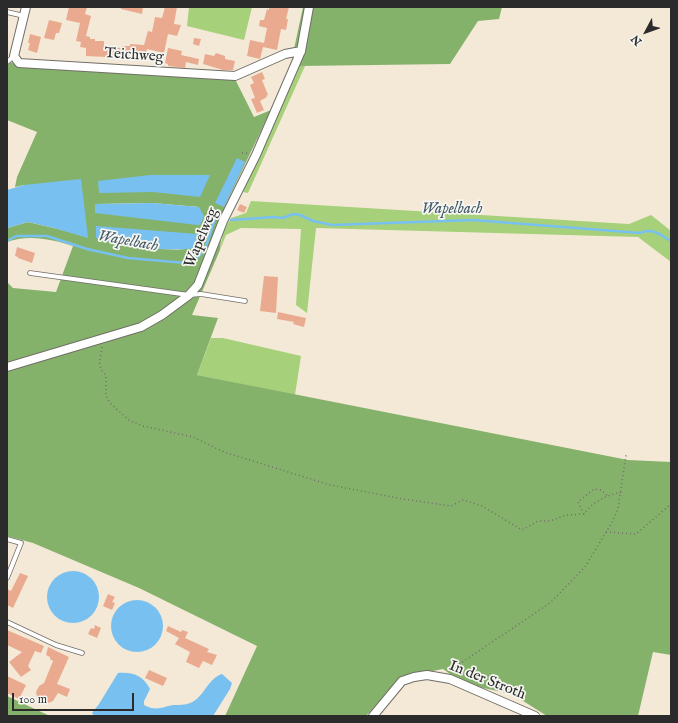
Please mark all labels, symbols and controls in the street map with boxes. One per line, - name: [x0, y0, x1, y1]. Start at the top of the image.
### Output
- north arrow: [626, 12, 666, 52]
- text: N: [629, 32, 645, 48]
- street label: Teichweg: [104, 45, 164, 67]
- water label: Wapelbach: [421, 200, 483, 220]
- street label: Wapelweg: [181, 205, 223, 271]
- water label: Wapelbach: [96, 227, 160, 257]
- street label: In der Stroth: [446, 657, 528, 705]
- scale bar: [14, 685, 136, 711]
- text: 100 m: [19, 692, 47, 707]

